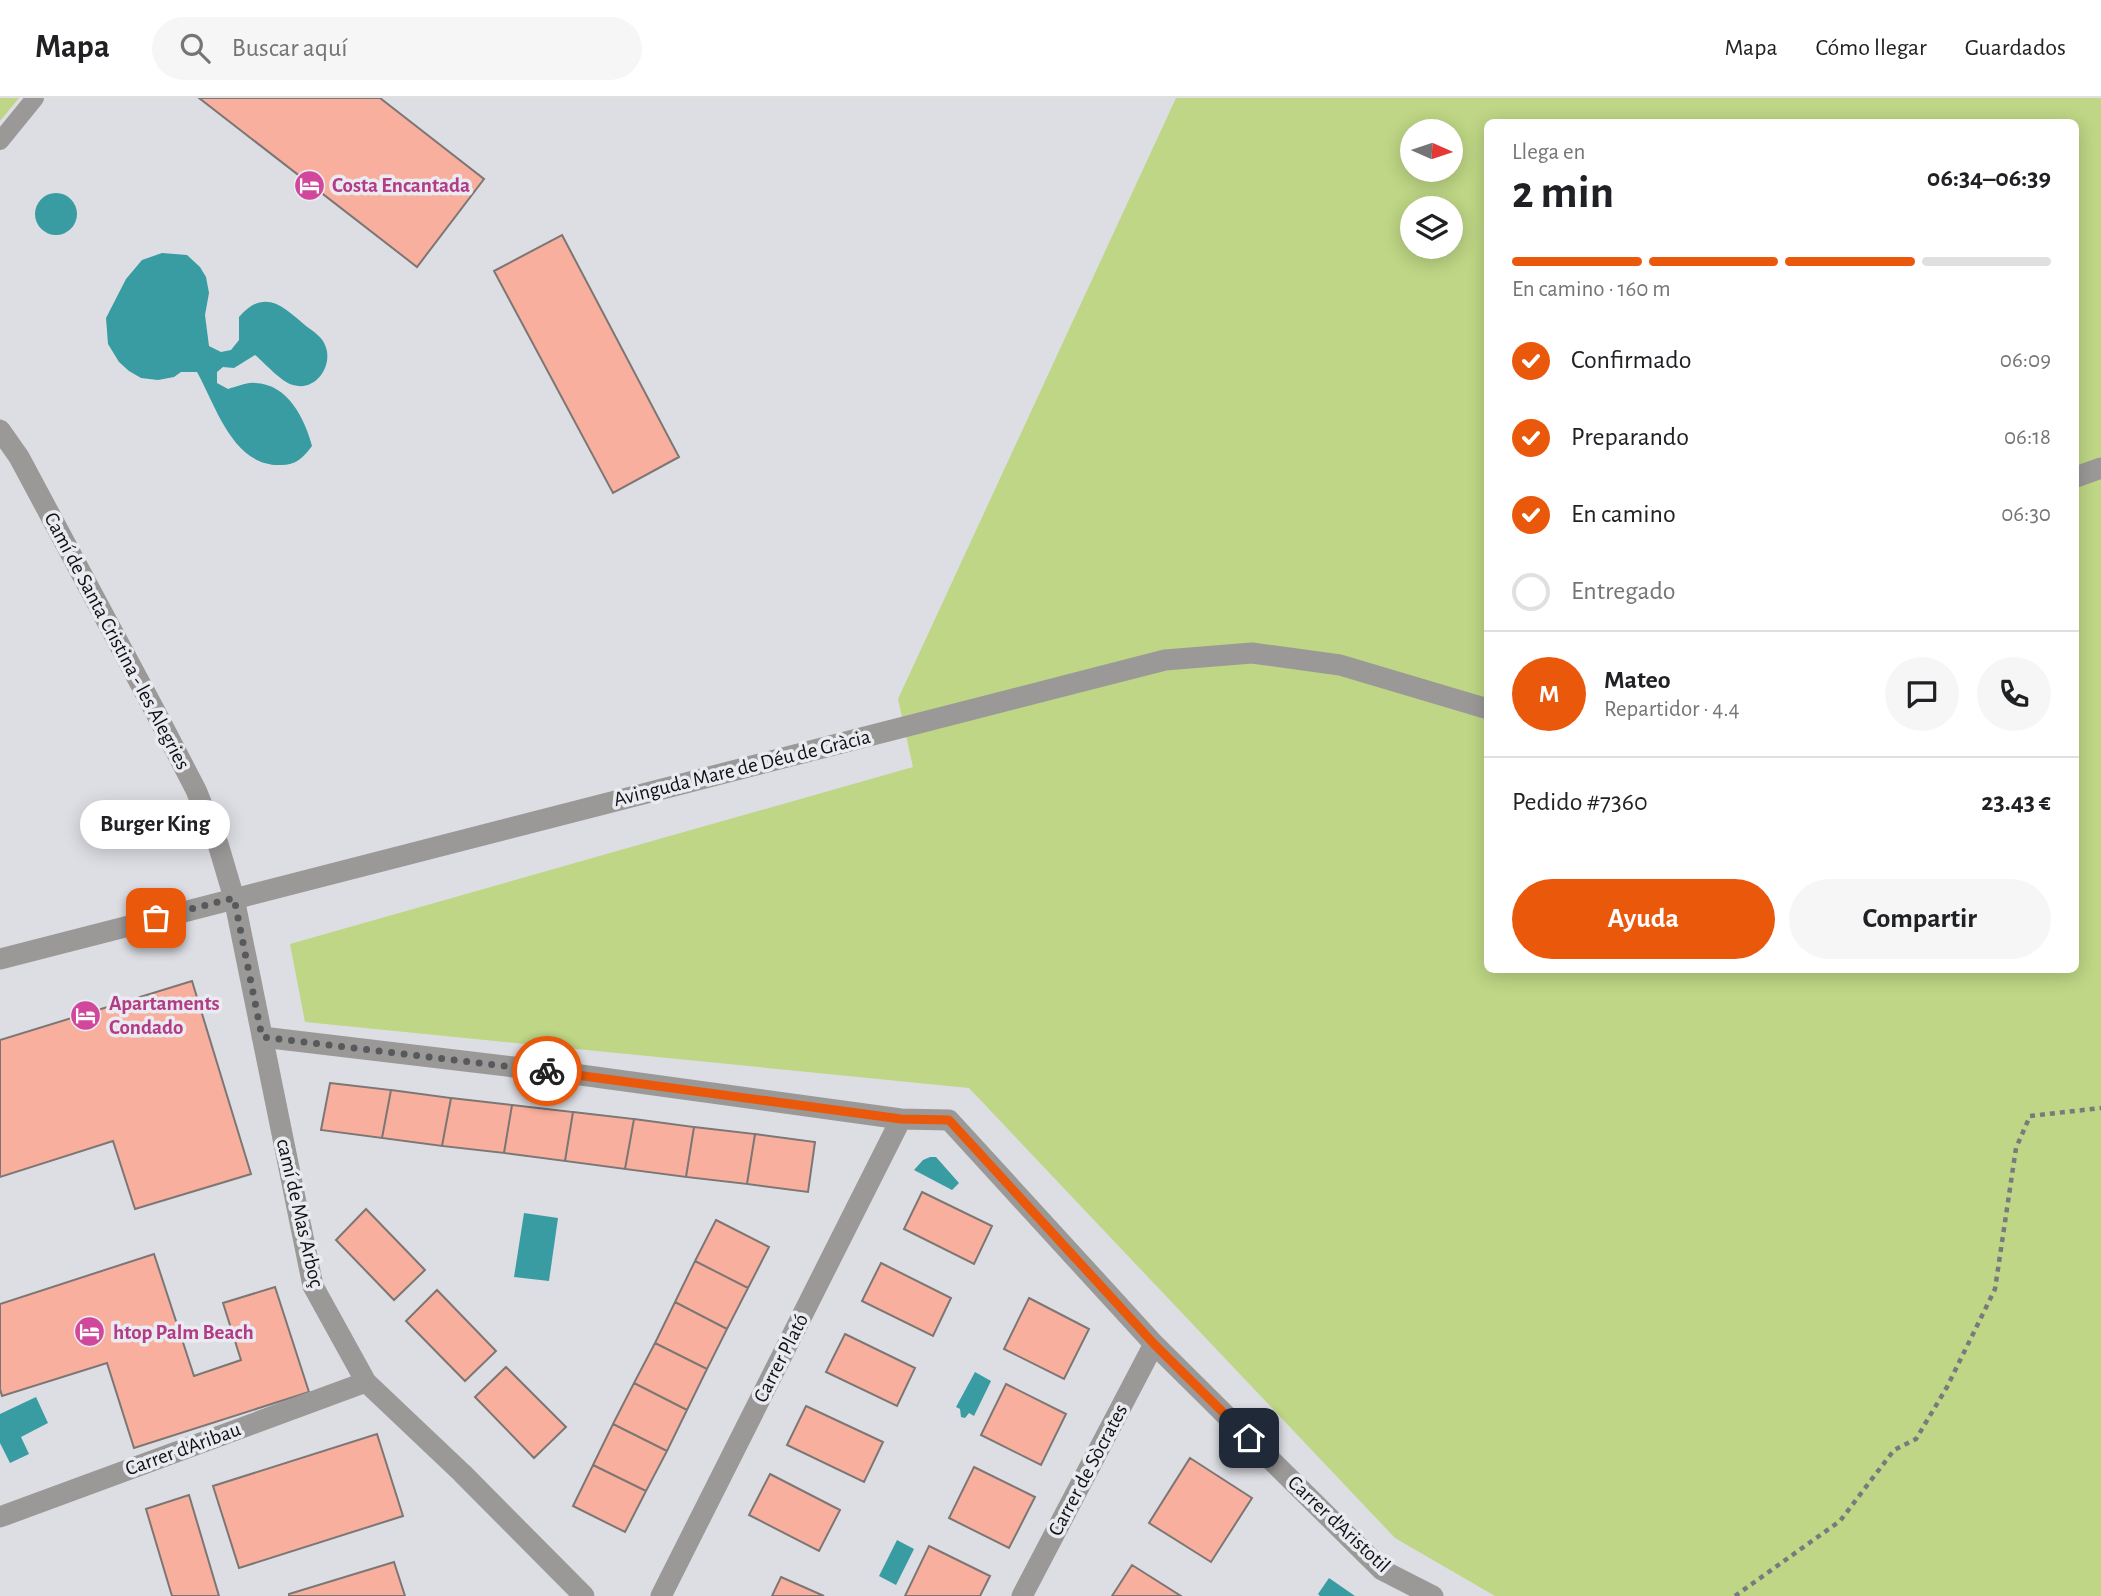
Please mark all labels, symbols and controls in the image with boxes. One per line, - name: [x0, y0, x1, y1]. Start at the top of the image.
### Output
- search box: [152, 17, 642, 80]
- icon: search: [176, 29, 214, 67]
- text: Mapa: [35, 31, 110, 64]
- text: Buscar aquí: [232, 35, 348, 61]
- text: Mapa: [1724, 36, 1778, 60]
- text: Cómo llegar: [1816, 36, 1927, 60]
- text: Guardados: [1965, 36, 2066, 60]
- north arrow: [1400, 119, 1463, 182]
- map controls: [1400, 119, 1463, 259]
- text: Llega en: [1512, 141, 1585, 164]
- text: 06:34–06:39: [1927, 165, 2051, 191]
- hotel icon: Costa Encantada: [292, 168, 326, 202]
- text: 2 min: [1512, 170, 1614, 216]
- place label: Costa Encantada: [332, 175, 470, 196]
- button: layers: [1400, 196, 1463, 259]
- text: En camino · 160 m: [1512, 278, 1671, 301]
- icon: check: [1512, 342, 1550, 380]
- text: Confirmado: [1571, 347, 1692, 373]
- text: 06:09: [2000, 349, 2051, 372]
- icon: check: [1512, 419, 1550, 457]
- text: Preparando: [1571, 424, 1689, 450]
- text: 06:18: [2004, 426, 2051, 449]
- icon: check: [1512, 496, 1550, 534]
- text: En camino: [1571, 501, 1676, 527]
- text: 06:30: [2001, 503, 2051, 526]
- street label: Camí de Santa Cristina - les Alegries: [40, 509, 194, 773]
- text: Entregado: [1571, 578, 1676, 604]
- button: chat: [1885, 657, 1959, 731]
- button: phone: [1977, 657, 2051, 731]
- text: Mateo: [1604, 667, 1671, 693]
- text: M: [1539, 681, 1559, 707]
- text: Repartidor · 4.4: [1604, 698, 1740, 721]
- street label: Avinguda Mare de Déu de Gràcia: [611, 726, 873, 810]
- text: Pedido #7360: [1512, 789, 1648, 815]
- text: 23.43 €: [1981, 789, 2051, 815]
- callout: Burger King: [81, 799, 231, 848]
- text: Burger King: [100, 813, 210, 836]
- button: Ayuda: [1512, 879, 1775, 959]
- button: Compartir: [1789, 879, 2051, 959]
- pin: [126, 888, 186, 948]
- icon: bag: [137, 899, 175, 937]
- place label: Apartaments Condado: [109, 993, 220, 1038]
- hotel icon: Apartaments Condado: [69, 998, 103, 1032]
- courier: [512, 1036, 582, 1106]
- icon: bike: [528, 1052, 566, 1090]
- street label: camí de Mas Arboç: [273, 1137, 327, 1289]
- street label: Carrer Plató: [750, 1310, 812, 1406]
- hotel icon: htop Palm Beach: [73, 1315, 107, 1349]
- place label: htop Palm Beach: [113, 1322, 254, 1343]
- street label: Carrer de Sòcrates: [1045, 1401, 1131, 1539]
- pin: [1219, 1408, 1279, 1468]
- street label: Carrer d'Aribau: [123, 1418, 244, 1480]
- icon: home: [1230, 1419, 1268, 1457]
- street label: Carrer d'Aristotil: [1284, 1472, 1394, 1576]

